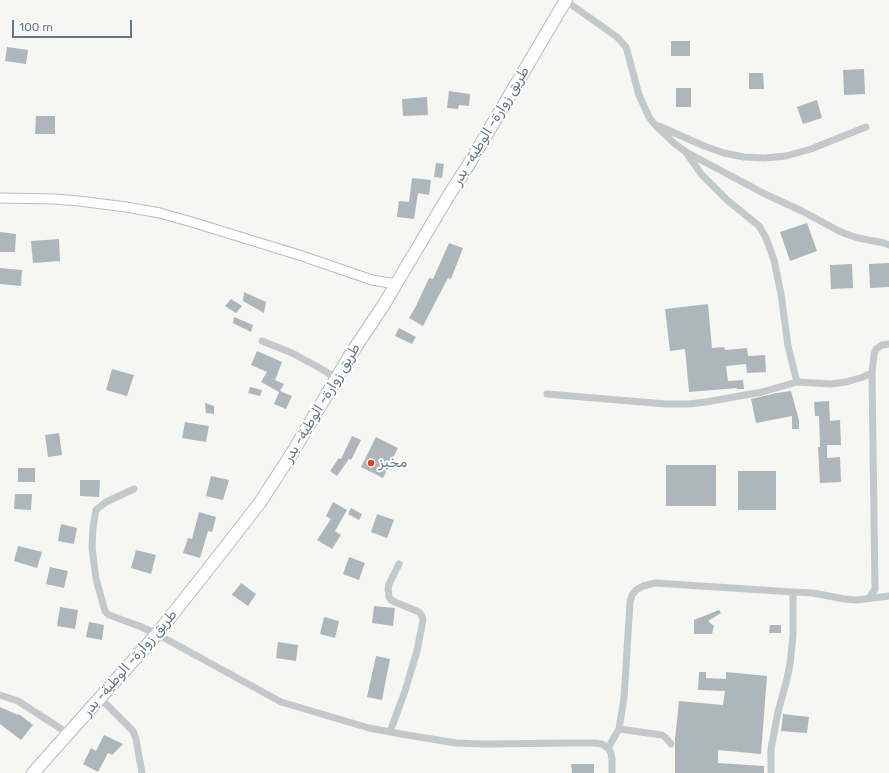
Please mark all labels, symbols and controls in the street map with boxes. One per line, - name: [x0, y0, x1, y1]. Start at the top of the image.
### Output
- scale bar: [14, 12, 134, 38]
- text: 100 m: [19, 20, 53, 34]
- street label: طريق زوارة- الوطية- بدر: [449, 64, 533, 188]
- street label: طريق زوارة- الوطية- بدر: [280, 341, 364, 465]
- place label: مخبز: [379, 455, 407, 471]
- marker: مخبز: [366, 458, 376, 468]
- street label: طريق زوارة- الوطية- بدر: [79, 606, 181, 720]

